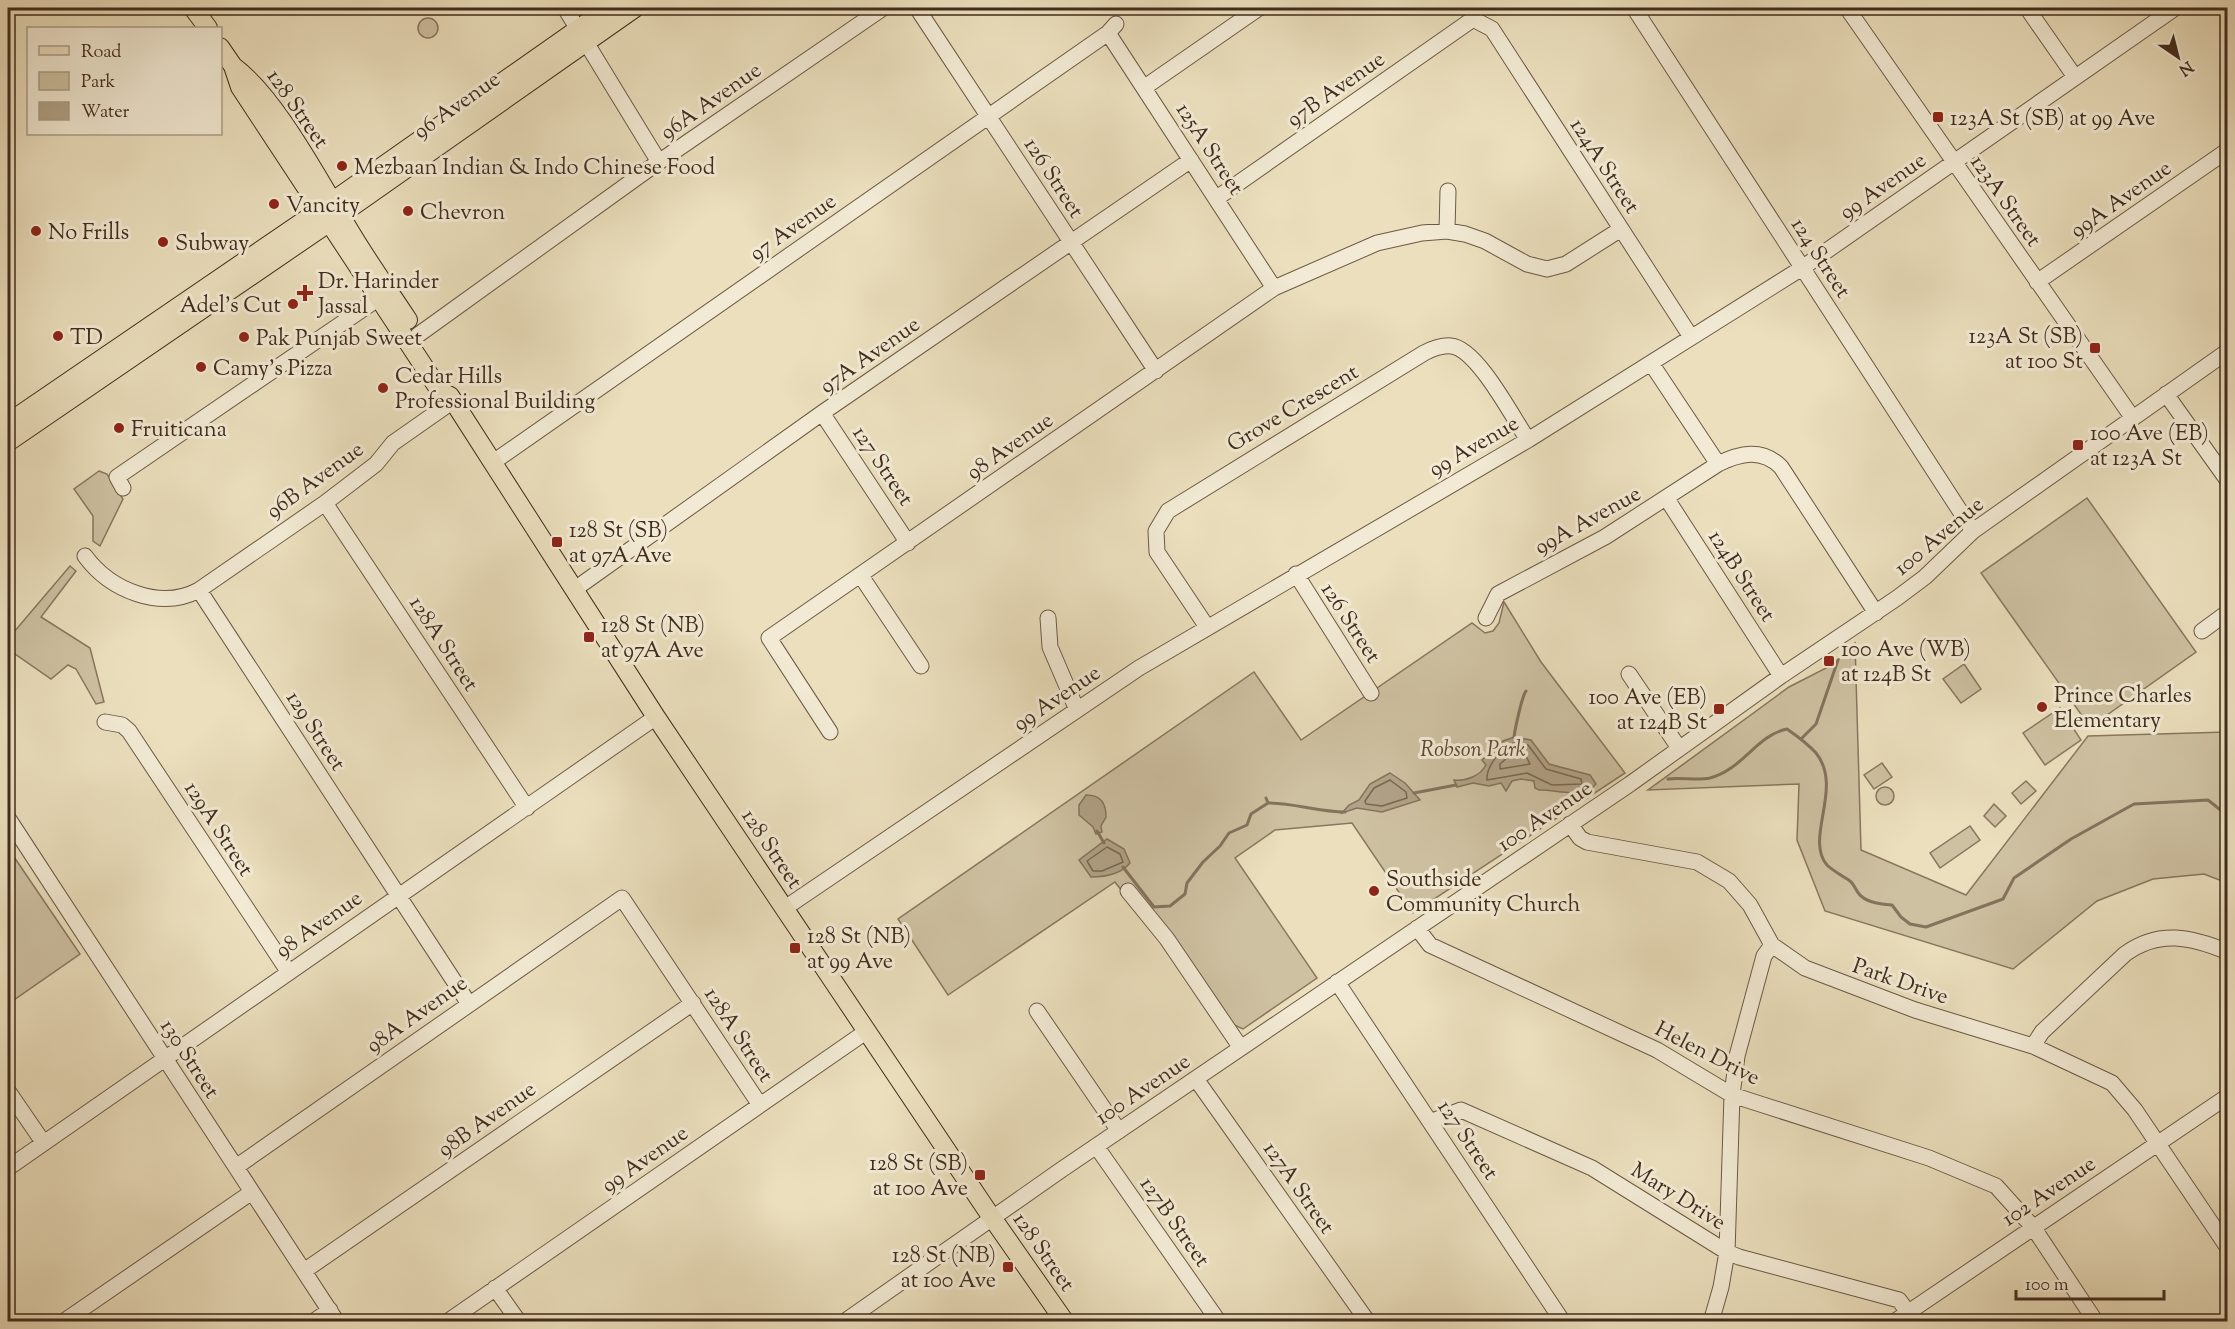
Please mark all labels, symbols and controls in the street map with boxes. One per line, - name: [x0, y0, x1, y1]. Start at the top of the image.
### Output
- legend: [27, 27, 222, 135]
- north arrow: [2148, 27, 2208, 87]
- text: Road: [81, 40, 121, 66]
- street label: 97B Avenue: [1281, 45, 1392, 136]
- text: N: [2173, 54, 2197, 80]
- street label: 96A Avenue: [655, 56, 769, 149]
- street label: 128 Street: [258, 64, 336, 156]
- street label: 96 Avenue: [408, 65, 508, 148]
- text: Park: [81, 70, 116, 96]
- street label: 125A Street: [1167, 97, 1251, 203]
- text: Water: [81, 100, 130, 126]
- place label: 123A St (SB) at 99 Ave: [1950, 104, 2155, 136]
- marker: 123A St (SB) at 99 Ave: [1931, 110, 1945, 124]
- street label: 124A Street: [1561, 113, 1647, 221]
- street label: 126 Street: [1015, 132, 1091, 226]
- street label: 99 Avenue: [1834, 146, 1934, 229]
- street label: 123A Street: [1961, 149, 2048, 255]
- place label: Mezbaan Indian & Indo Chinese Food: [354, 153, 715, 185]
- street label: 99A Avenue: [2064, 154, 2179, 247]
- marker: Mezbaan Indian & Indo Chinese Food: [335, 159, 349, 173]
- street label: 97 Avenue: [744, 187, 844, 270]
- place label: Vancity: [286, 191, 360, 223]
- marker: Vancity: [267, 197, 281, 211]
- place label: Chevron: [420, 198, 505, 230]
- marker: Chevron: [401, 204, 415, 218]
- street label: 124 Street: [1781, 212, 1858, 306]
- place label: No Frills: [48, 218, 129, 250]
- marker: No Frills: [29, 224, 43, 238]
- place label: Subway: [175, 229, 249, 261]
- marker: Subway: [156, 235, 170, 249]
- place label: Dr. Harinder Jassal: [317, 267, 439, 324]
- marker: Dr. Harinder Jassal: [296, 284, 314, 302]
- place label: Adel's Cut: [180, 291, 281, 323]
- marker: Adel's Cut: [286, 297, 300, 311]
- street label: 97A Avenue: [814, 310, 928, 403]
- place label: 123A St (SB) at 100 St: [1968, 322, 2083, 379]
- place label: TD: [70, 323, 103, 355]
- place label: Pak Punjab Sweet: [256, 324, 422, 356]
- marker: TD: [51, 329, 65, 343]
- marker: Pak Punjab Sweet: [237, 330, 251, 344]
- marker: 123A St (SB) at 100 St: [2088, 341, 2102, 355]
- place label: Camy's Pizza: [213, 354, 333, 386]
- street label: Grove Crescent: [1222, 357, 1366, 462]
- marker: Camy's Pizza: [194, 360, 208, 374]
- place label: Cedar Hills Professional Building: [395, 362, 595, 419]
- marker: Cedar Hills Professional Building: [376, 381, 390, 395]
- street label: 98 Avenue: [961, 406, 1061, 489]
- street label: 99 Avenue: [1423, 409, 1526, 486]
- place label: Fruiticana: [131, 415, 227, 447]
- place label: 100 Ave (EB) at 123A St: [2090, 419, 2209, 476]
- street label: 127 Street: [843, 420, 920, 513]
- marker: Fruiticana: [112, 421, 126, 435]
- street label: 96B Avenue: [260, 435, 371, 528]
- marker: 100 Ave (EB) at 123A St: [2071, 438, 2085, 452]
- street label: 99A Avenue: [1529, 479, 1648, 564]
- street label: 100 Avenue: [1888, 490, 1992, 585]
- place label: 128 St (SB) at 97A Ave: [569, 516, 672, 573]
- street label: 124B Street: [1699, 524, 1783, 629]
- marker: 128 St (SB) at 97A Ave: [550, 535, 564, 549]
- street label: 126 Street: [1312, 577, 1388, 671]
- street label: 128A Street: [400, 591, 486, 699]
- place label: 128 St (NB) at 97A Ave: [601, 611, 705, 668]
- marker: 128 St (NB) at 97A Ave: [582, 630, 596, 644]
- place label: 100 Ave (WB) at 124B St: [1841, 635, 1971, 692]
- marker: 100 Ave (WB) at 124B St: [1822, 654, 1836, 668]
- street label: 99 Avenue: [1007, 658, 1108, 741]
- place label: Prince Charles Elementary: [2054, 681, 2192, 738]
- place label: 100 Ave (EB) at 124B St: [1588, 683, 1707, 740]
- street label: 129 Street: [277, 685, 353, 778]
- marker: Prince Charles Elementary: [2035, 700, 2049, 714]
- marker: 100 Ave (EB) at 124B St: [1712, 702, 1726, 716]
- park label: Robson Park: [1420, 735, 1526, 767]
- street label: 100 Avenue: [1492, 774, 1600, 861]
- street label: 129A Street: [175, 776, 261, 884]
- street label: 128 Street: [732, 803, 809, 896]
- place label: Southside Community Church: [1386, 865, 1581, 922]
- street label: 98 Avenue: [270, 884, 370, 967]
- marker: Southside Community Church: [1367, 884, 1381, 898]
- place label: 128 St (NB) at 99 Ave: [807, 922, 911, 979]
- marker: 128 St (NB) at 99 Ave: [788, 941, 802, 955]
- street label: Park Drive: [1848, 951, 1952, 1014]
- street label: 98A Avenue: [360, 969, 475, 1062]
- street label: 128A Street: [695, 982, 781, 1090]
- street label: 130 Street: [151, 1013, 226, 1106]
- street label: Helen Drive: [1648, 1014, 1765, 1095]
- street label: 100 Avenue: [1090, 1047, 1198, 1134]
- street label: 98B Avenue: [432, 1075, 543, 1166]
- street label: 127 Street: [1428, 1094, 1505, 1187]
- street label: 99 Avenue: [596, 1119, 696, 1202]
- street label: 127A Street: [1254, 1136, 1342, 1242]
- place label: 128 St (SB) at 100 Ave: [869, 1149, 968, 1206]
- street label: 102 Avenue: [1996, 1149, 2103, 1236]
- street label: Mary Drive: [1624, 1156, 1731, 1239]
- marker: 128 St (SB) at 100 Ave: [973, 1168, 987, 1182]
- street label: 127B Street: [1131, 1171, 1217, 1275]
- street label: 128 Street: [1004, 1207, 1082, 1299]
- place label: 128 St (NB) at 100 Ave: [892, 1241, 996, 1298]
- marker: 128 St (NB) at 100 Ave: [1001, 1260, 1015, 1274]
- scale bar: [2016, 1263, 2164, 1301]
- text: 100 m: [2025, 1273, 2069, 1299]

